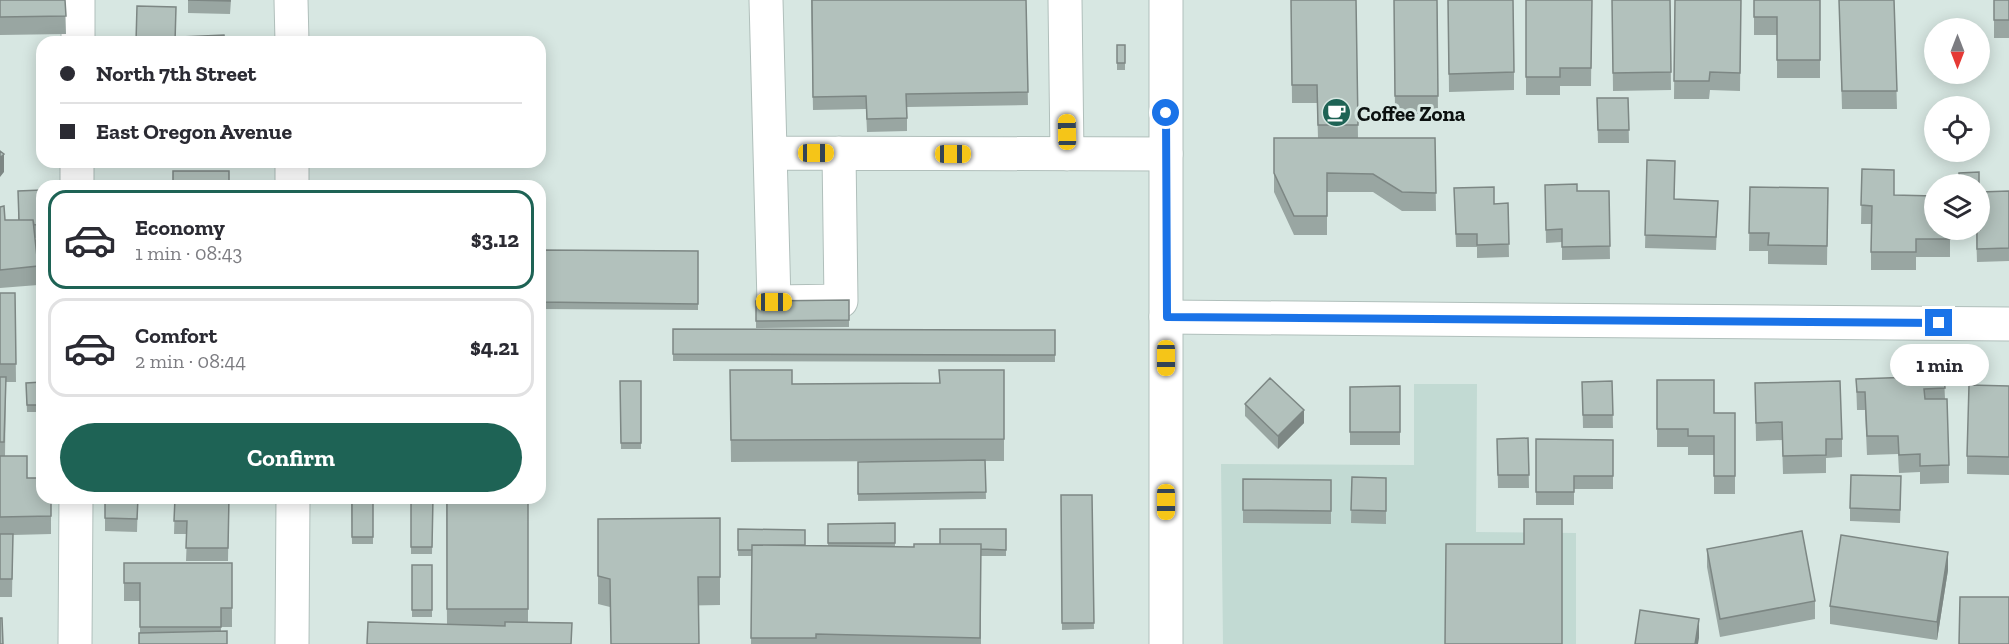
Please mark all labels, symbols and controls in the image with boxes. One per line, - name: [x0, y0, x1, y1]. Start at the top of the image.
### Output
- north arrow: [1924, 18, 1990, 84]
- map controls: [1924, 18, 1990, 240]
- text: North 7th Street: [96, 60, 256, 87]
- button: locate: [1924, 96, 1990, 162]
- cafe icon: Coffee Zona: [1320, 97, 1352, 129]
- route start: [1152, 99, 1179, 126]
- place label: Coffee Zona: [1357, 101, 1466, 126]
- car: [1058, 114, 1076, 150]
- text: East Oregon Avenue: [96, 118, 292, 145]
- car: [798, 144, 834, 162]
- car: [935, 145, 971, 163]
- button: layers: [1924, 174, 1990, 240]
- icon: car: [63, 213, 117, 267]
- text: Economy: [135, 214, 225, 241]
- text: $3.12: [471, 226, 519, 253]
- text: 1 min · 08:43: [135, 241, 242, 265]
- car: [756, 293, 792, 311]
- route end: [1925, 309, 1952, 336]
- icon: car: [63, 321, 117, 375]
- text: Comfort: [135, 322, 217, 349]
- text: $4.21: [470, 334, 519, 361]
- car: [1157, 340, 1175, 376]
- callout: 1 min: [1890, 344, 1988, 386]
- text: 2 min · 08:44: [135, 349, 246, 373]
- text: 1 min: [1916, 353, 1963, 377]
- button: Confirm: [60, 423, 522, 492]
- car: [1157, 484, 1175, 520]

